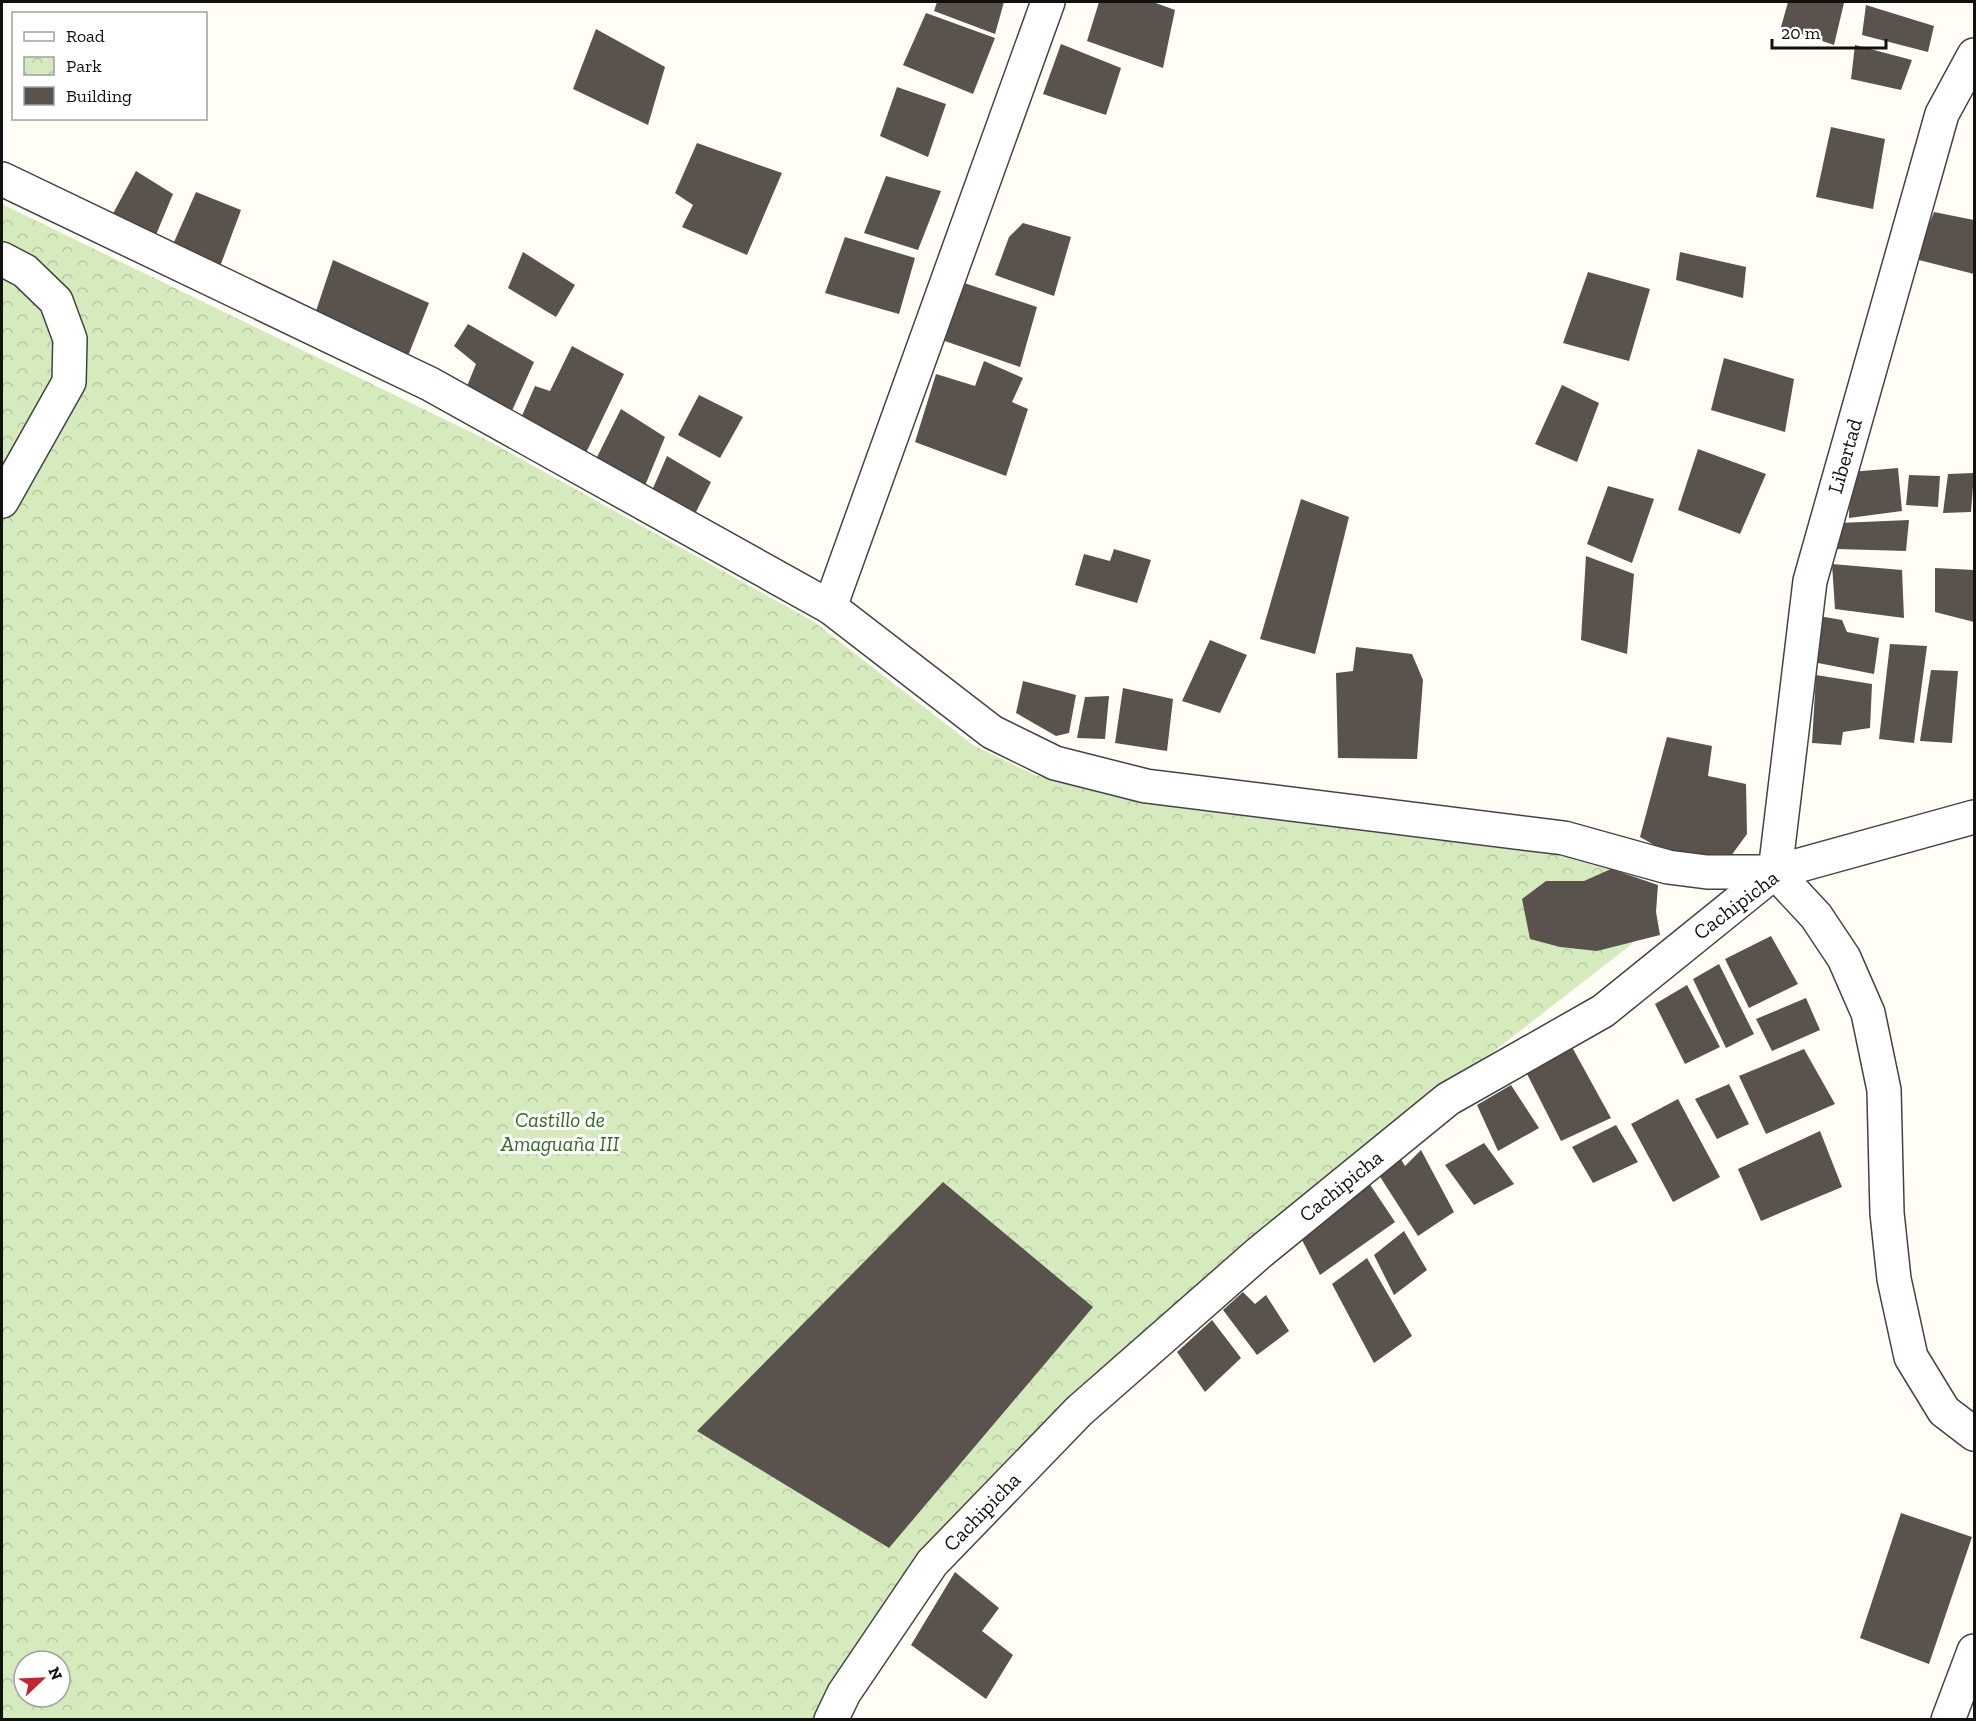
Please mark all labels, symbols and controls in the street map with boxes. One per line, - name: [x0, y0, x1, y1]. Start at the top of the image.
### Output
- legend: [12, 12, 207, 120]
- scale bar: [1772, 12, 1886, 50]
- text: 20 m: [1781, 22, 1821, 44]
- text: Road: [66, 25, 105, 47]
- text: Park: [66, 55, 102, 77]
- text: Building: [66, 85, 132, 107]
- street label: Libertad: [1822, 415, 1867, 496]
- street label: Cachipicha: [1688, 864, 1783, 945]
- park label: Castillo de Amaguaña III: [500, 1107, 620, 1156]
- street label: Cachipicha: [1294, 1144, 1387, 1227]
- street label: Cachipicha: [938, 1467, 1025, 1556]
- north arrow: [12, 1649, 72, 1709]
- text: N: [44, 1664, 66, 1683]

